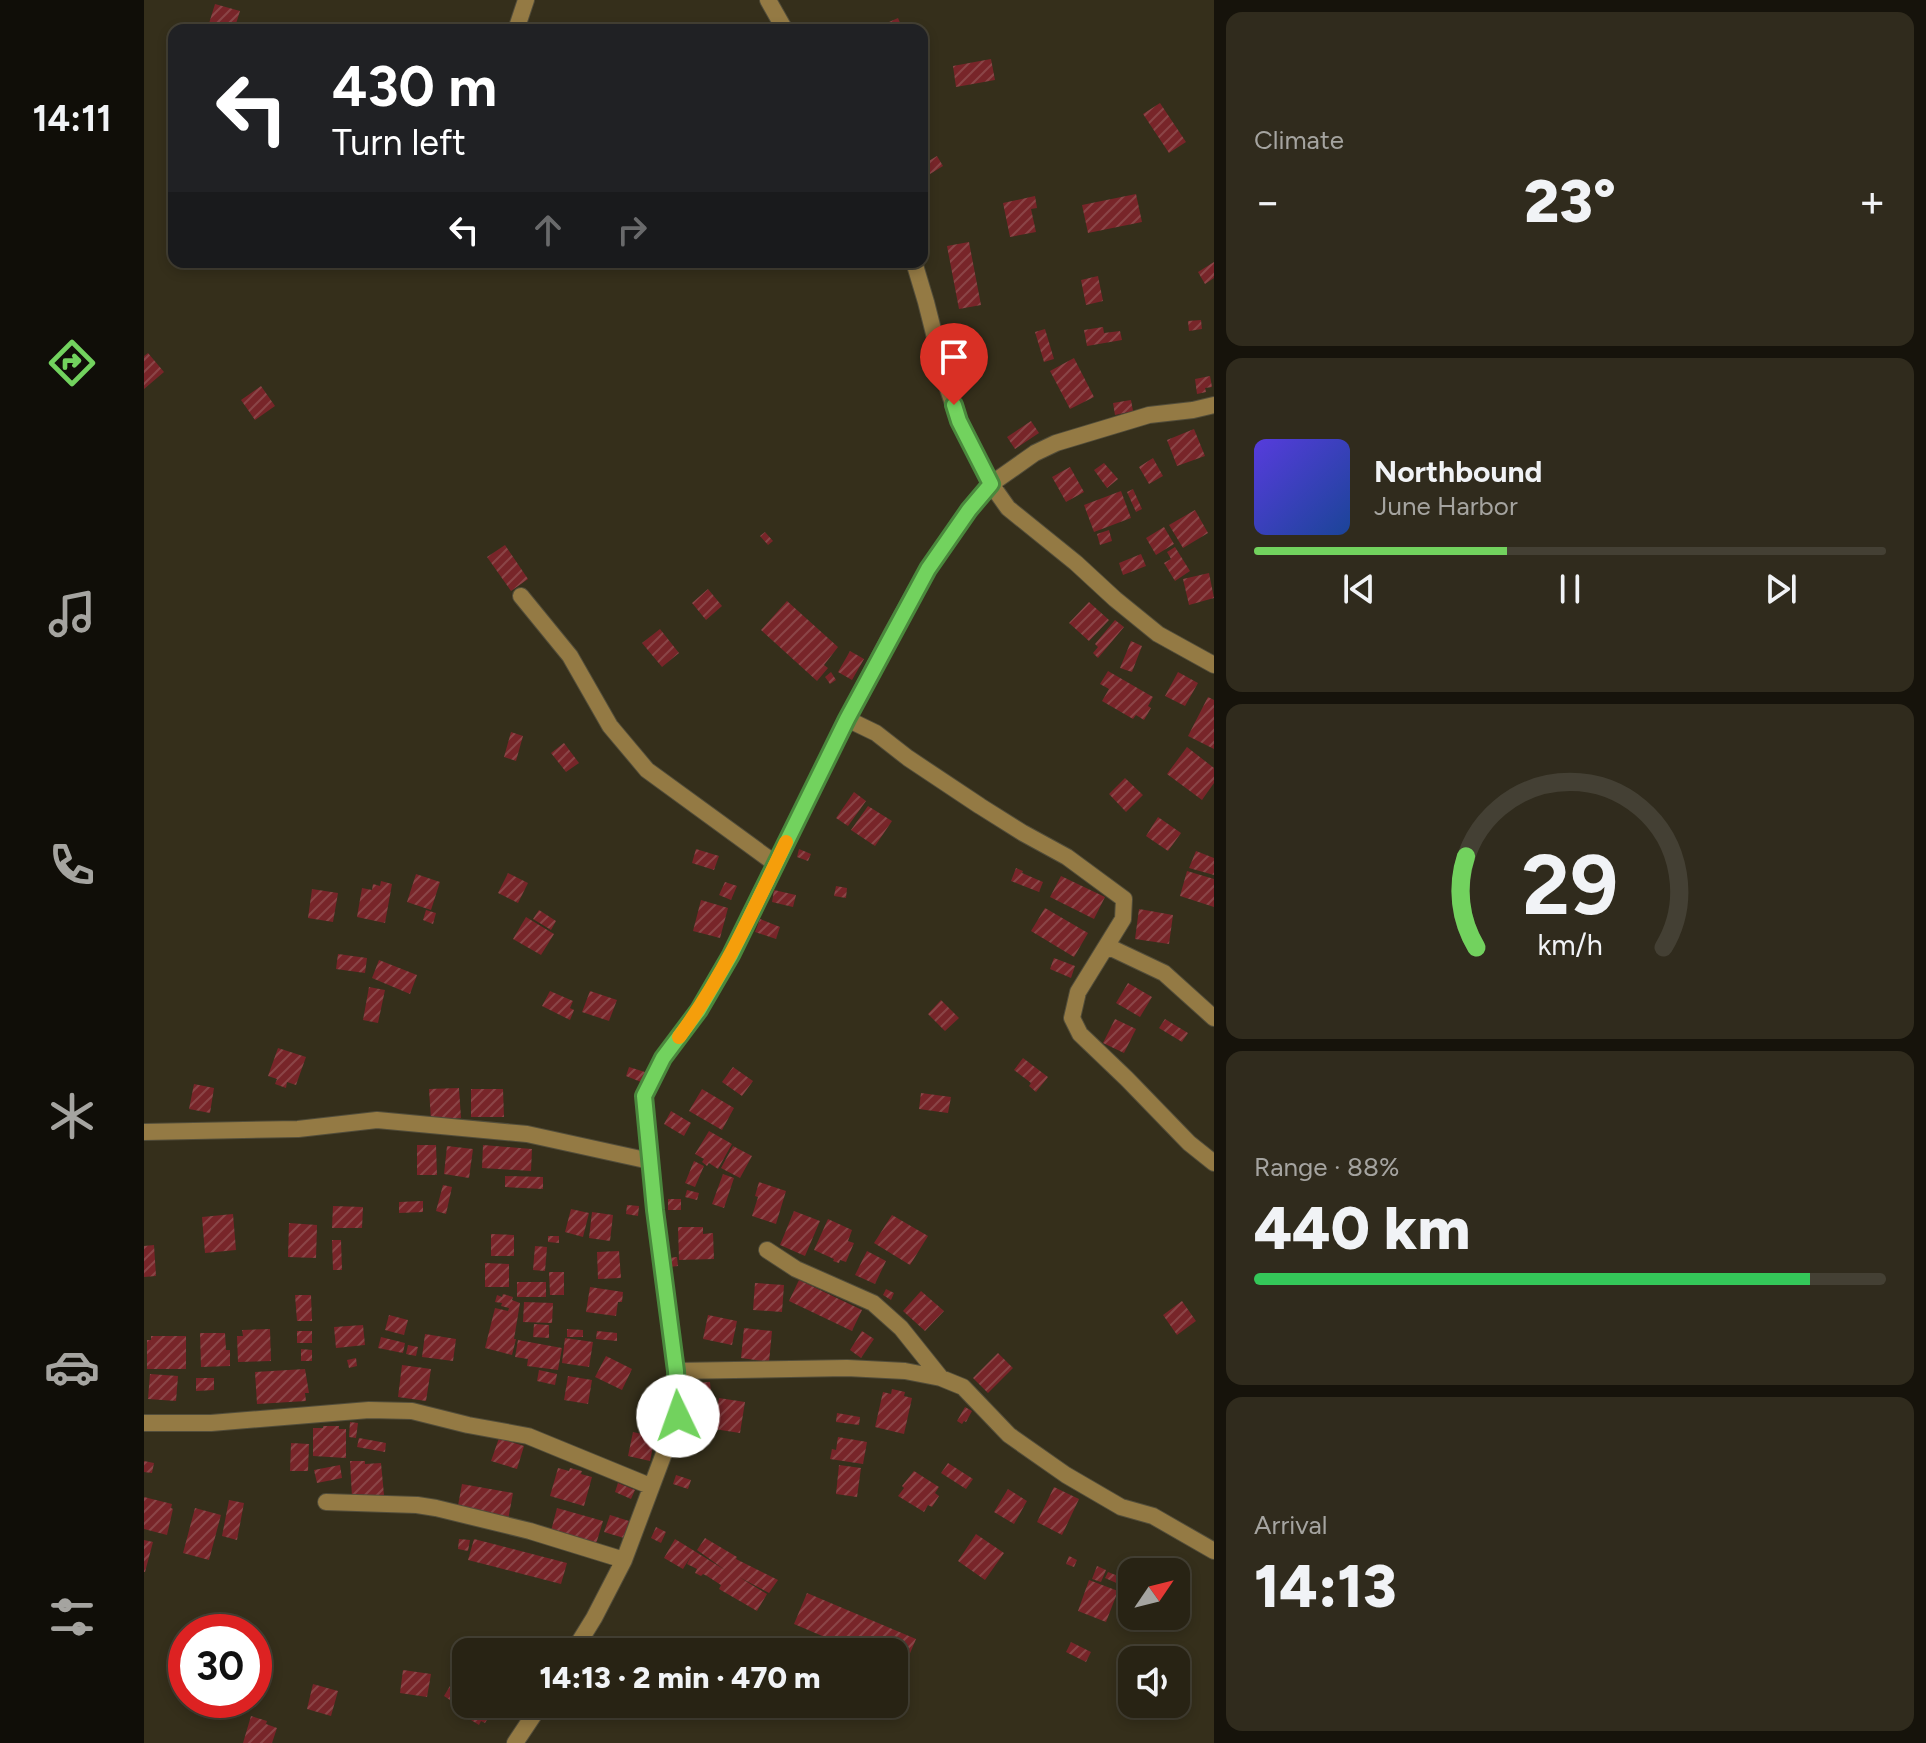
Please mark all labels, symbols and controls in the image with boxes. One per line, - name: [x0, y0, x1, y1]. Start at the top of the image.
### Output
- text: 430 m: [332, 53, 497, 120]
- icon: left: [200, 56, 304, 160]
- text: 14:11: [32, 97, 112, 140]
- text: Turn left: [332, 121, 466, 164]
- text: Climate: [1254, 124, 1344, 156]
- text: 23°: [1524, 165, 1616, 237]
- text: −: [1254, 175, 1281, 228]
- text: +: [1859, 175, 1886, 228]
- icon: left: [442, 208, 486, 252]
- icon: ahead: [526, 208, 570, 252]
- icon: right: [610, 208, 654, 252]
- pin: [920, 323, 988, 405]
- icon: directions: [44, 335, 100, 391]
- icon: arrive: [932, 335, 976, 379]
- text: Northbound: [1374, 453, 1542, 490]
- text: June Harbor: [1374, 490, 1518, 522]
- icon: previous: [1337, 567, 1381, 611]
- icon: pause: [1548, 567, 1592, 611]
- icon: next: [1759, 567, 1803, 611]
- icon: music: [44, 586, 100, 642]
- text: 29: [1522, 834, 1618, 934]
- icon: phone: [44, 837, 100, 893]
- text: km/h: [1537, 928, 1603, 962]
- icon: climate: [44, 1088, 100, 1144]
- text: Range · 88%: [1254, 1151, 1399, 1183]
- text: 440 km: [1254, 1192, 1470, 1264]
- icon: car: [44, 1339, 100, 1395]
- position arrow: [636, 1374, 720, 1458]
- text: Arrival: [1254, 1509, 1327, 1541]
- text: 14:13: [1254, 1550, 1397, 1622]
- north arrow: [1118, 1558, 1190, 1630]
- map controls: [1118, 1558, 1190, 1718]
- icon: filters: [44, 1589, 100, 1645]
- speed limit sign: 30: [168, 1614, 272, 1718]
- button: sound: [1118, 1646, 1190, 1718]
- text: 14:13 · 2 min · 470 m: [540, 1659, 820, 1696]

